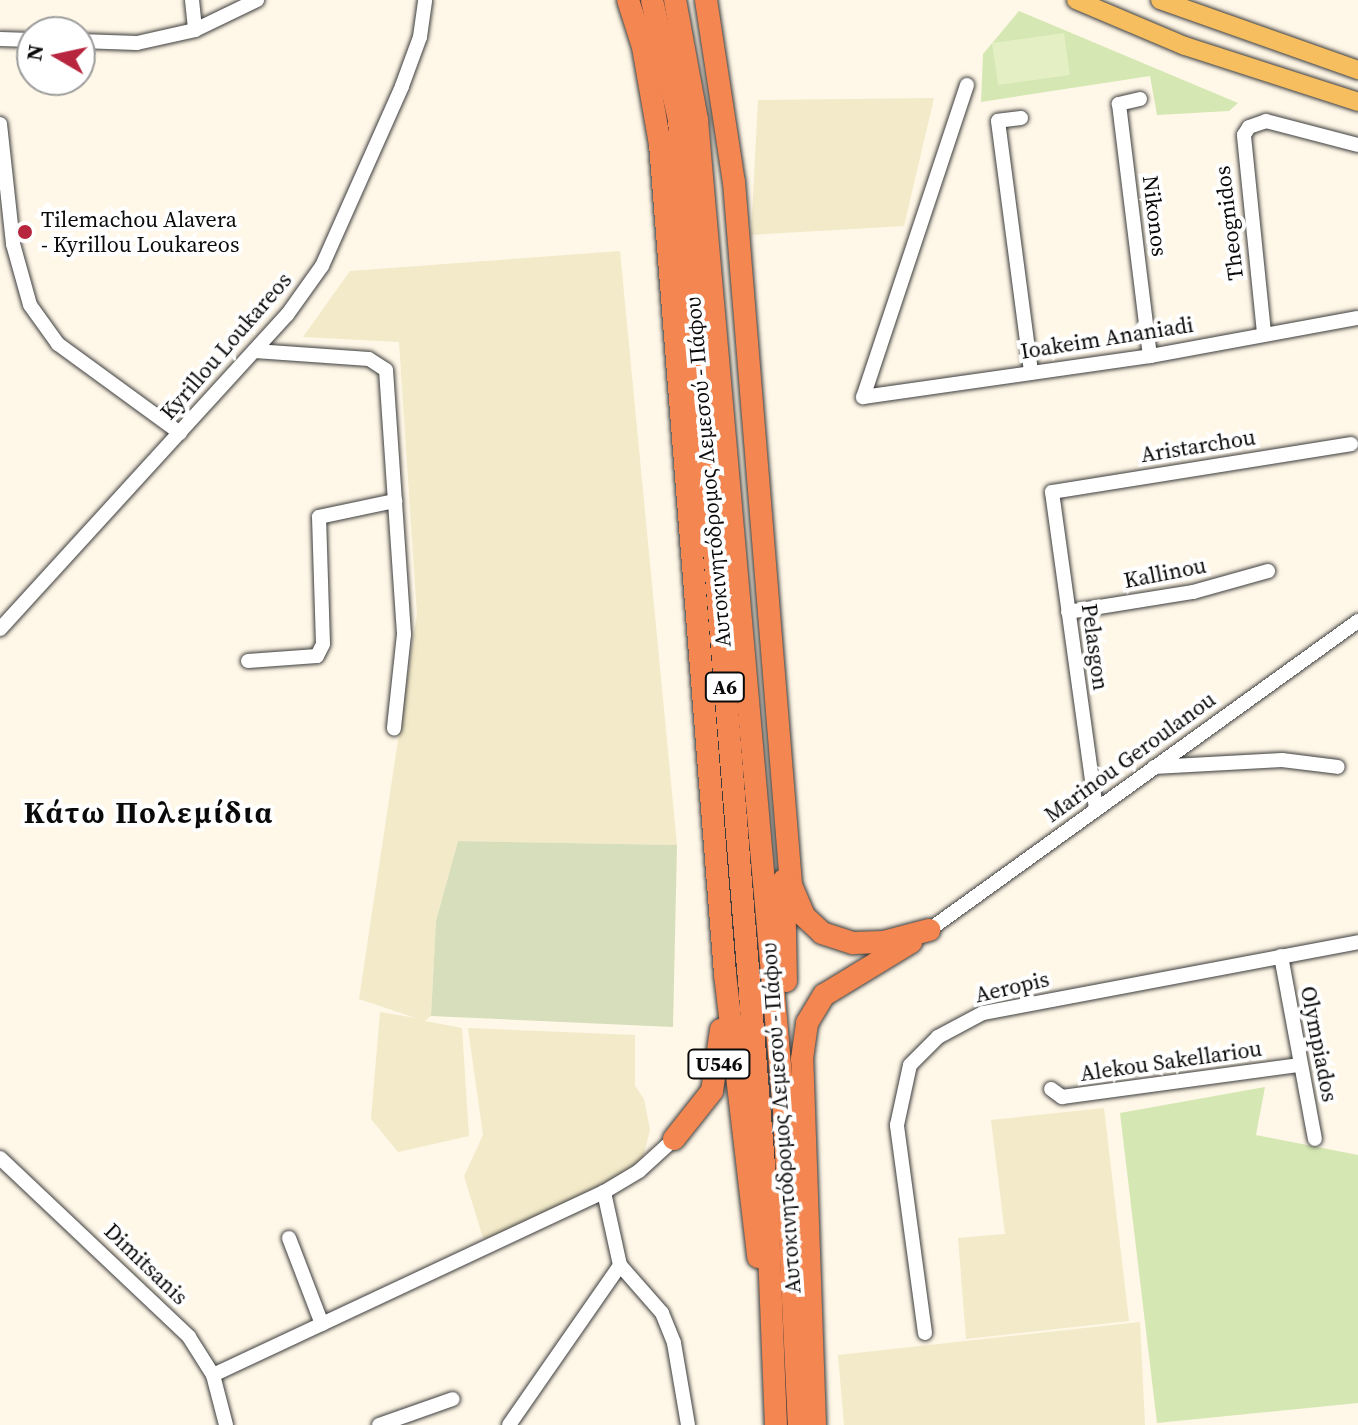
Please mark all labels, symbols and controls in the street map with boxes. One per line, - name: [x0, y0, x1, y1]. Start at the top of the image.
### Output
- north arrow: [16, 16, 96, 96]
- text: N: [18, 42, 50, 63]
- street label: Theognidos: [1209, 164, 1249, 282]
- street label: Nikonos: [1137, 174, 1173, 258]
- place label: Tilemachou Alavera - Kyrillou Loukareos: [41, 206, 239, 258]
- marker: Tilemachou Alavera - Kyrillou Loukareos: [16, 223, 34, 241]
- street label: Kyrillou Loukareos: [155, 267, 297, 425]
- street label: Αυτοκινητόδρομος Λεμεσού - Πάφου: [680, 296, 736, 648]
- street label: Ioakeim Ananiadi: [1019, 311, 1195, 365]
- street label: Aristarchou: [1139, 424, 1257, 468]
- street label: Kallinou: [1122, 552, 1208, 594]
- street label: Pelasgon: [1076, 602, 1114, 692]
- road number: A6: [703, 671, 747, 703]
- street label: Marinou Geroulanou: [1039, 686, 1221, 828]
- district label: Κάτω Πολεμίδια: [24, 795, 274, 831]
- street label: Αυτοκινητόδρομος Λεμεσού - Πάφου: [756, 942, 806, 1294]
- street label: Aeropis: [972, 966, 1052, 1008]
- street label: Olympiados: [1295, 984, 1343, 1104]
- street label: Alekou Sakellariou: [1078, 1035, 1264, 1087]
- road number: U546: [687, 1048, 751, 1080]
- street label: Dimitsanis: [99, 1218, 193, 1310]

